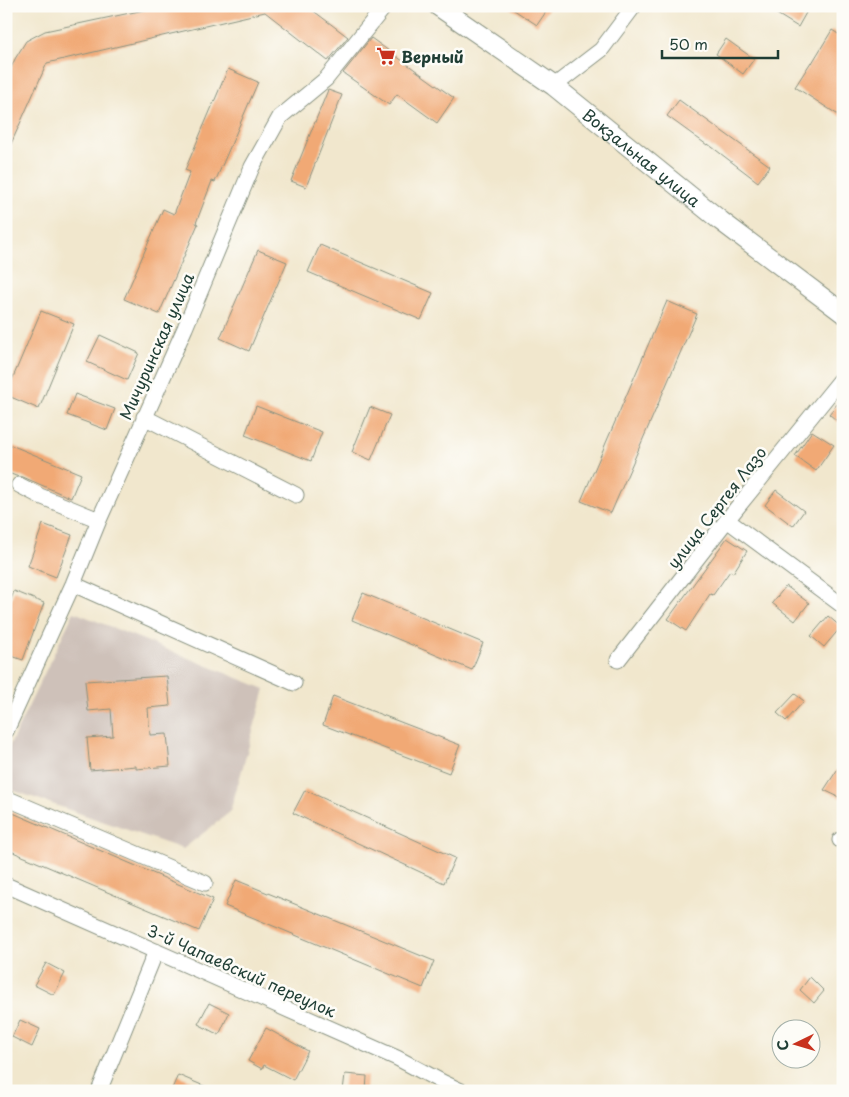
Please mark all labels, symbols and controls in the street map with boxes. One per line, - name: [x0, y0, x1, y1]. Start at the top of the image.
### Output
- scale bar: [662, 28, 778, 60]
- text: 50 m: [669, 32, 708, 55]
- place label: Верный: [401, 44, 464, 68]
- supermarket icon: Верный: [375, 45, 397, 67]
- street label: Вокзальная улица: [578, 102, 706, 212]
- street label: Мичуринская улица: [113, 269, 199, 423]
- street label: улица Сергея Лазо: [661, 441, 771, 573]
- street label: 3-й Чапаевский переулок: [144, 917, 341, 1023]
- north arrow: [772, 1020, 822, 1070]
- text: С: [772, 1039, 793, 1051]

